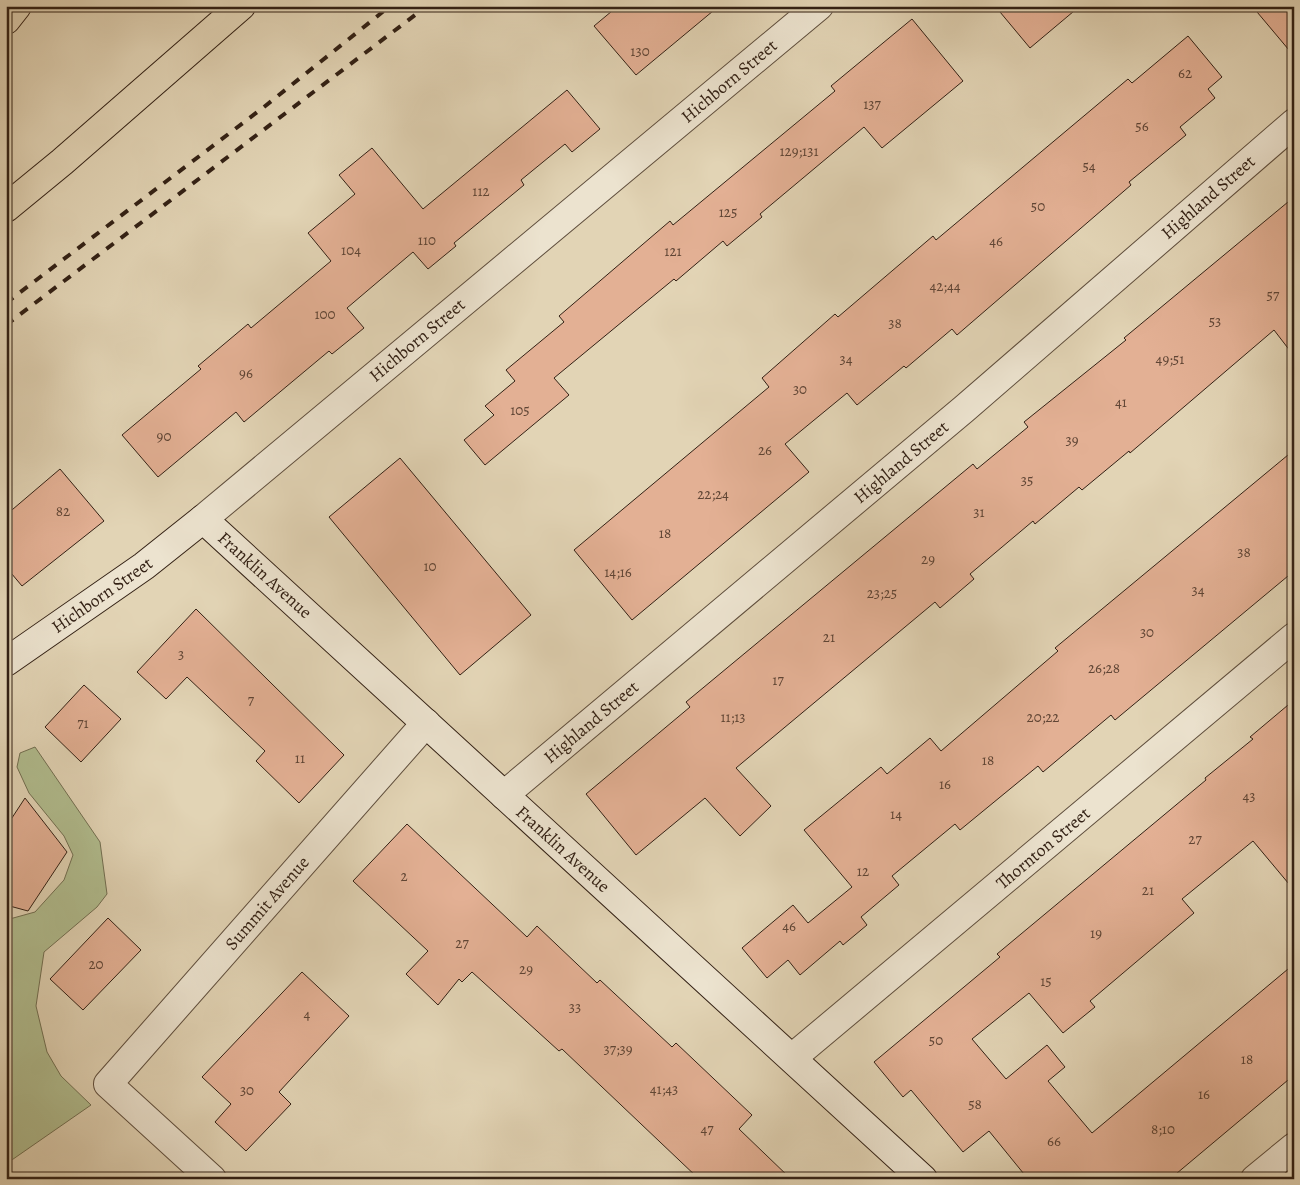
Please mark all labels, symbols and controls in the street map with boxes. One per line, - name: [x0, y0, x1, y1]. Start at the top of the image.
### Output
- street label: Hichborn Street: [676, 34, 782, 128]
- house number: 130: [630, 41, 650, 61]
- house number: 62: [1178, 63, 1192, 83]
- house number: 137: [863, 94, 882, 114]
- house number: 56: [1135, 116, 1149, 136]
- house number: 129;131: [779, 141, 819, 161]
- street label: Highland Street: [1156, 149, 1260, 245]
- house number: 54: [1082, 156, 1096, 176]
- house number: 112: [472, 181, 490, 201]
- house number: 50: [1031, 196, 1045, 216]
- house number: 125: [719, 202, 737, 222]
- house number: 110: [418, 230, 436, 250]
- house number: 46: [989, 231, 1003, 251]
- house number: 104: [341, 240, 361, 260]
- house number: 121: [664, 241, 682, 261]
- house number: 42;44: [929, 276, 961, 296]
- house number: 57: [1267, 285, 1280, 305]
- street label: Hichborn Street: [364, 293, 470, 387]
- house number: 100: [314, 304, 336, 324]
- house number: 53: [1209, 311, 1221, 331]
- house number: 38: [888, 313, 902, 333]
- house number: 34: [839, 349, 853, 369]
- house number: 49;51: [1156, 349, 1184, 369]
- house number: 96: [239, 363, 253, 383]
- house number: 30: [793, 379, 807, 399]
- house number: 41: [1115, 392, 1127, 412]
- house number: 105: [510, 400, 530, 420]
- street label: Highland Street: [848, 415, 954, 509]
- house number: 90: [157, 426, 171, 446]
- house number: 39: [1065, 430, 1079, 450]
- house number: 26: [758, 440, 772, 460]
- house number: 35: [1021, 470, 1033, 490]
- house number: 22;24: [697, 484, 729, 504]
- house number: 82: [56, 501, 70, 521]
- house number: 31: [973, 502, 985, 522]
- house number: 18: [659, 523, 671, 543]
- street label: Franklin Avenue: [213, 526, 317, 624]
- house number: 38: [1237, 542, 1251, 562]
- house number: 29: [921, 549, 935, 569]
- street label: Hichborn Street: [47, 551, 157, 639]
- house number: 10: [423, 556, 437, 576]
- house number: 14;16: [604, 562, 632, 582]
- house number: 34: [1191, 580, 1205, 600]
- house number: 23;25: [867, 583, 897, 603]
- house number: 30: [1140, 622, 1154, 642]
- house number: 21: [823, 627, 835, 647]
- house number: 3: [178, 644, 184, 664]
- house number: 26;28: [1088, 658, 1120, 678]
- house number: 17: [772, 670, 784, 690]
- street label: Highland Street: [538, 675, 644, 769]
- house number: 7: [248, 690, 255, 710]
- house number: 11;13: [720, 707, 746, 727]
- house number: 20;22: [1027, 707, 1059, 727]
- house number: 71: [77, 713, 89, 733]
- house number: 11: [295, 748, 305, 768]
- house number: 18: [982, 750, 994, 770]
- house number: 16: [939, 774, 951, 794]
- house number: 43: [1242, 786, 1256, 806]
- street label: Franklin Avenue: [511, 800, 615, 898]
- street label: Thornton Street: [991, 801, 1095, 895]
- house number: 14: [890, 804, 902, 824]
- house number: 27: [1188, 829, 1202, 849]
- street label: Summit Avenue: [219, 851, 315, 955]
- house number: 12: [857, 861, 869, 881]
- house number: 2: [400, 866, 408, 886]
- house number: 21: [1142, 880, 1154, 900]
- house number: 46: [782, 916, 796, 936]
- house number: 19: [1090, 923, 1102, 943]
- house number: 27: [455, 933, 469, 953]
- house number: 20: [88, 954, 104, 974]
- house number: 29: [519, 959, 533, 979]
- house number: 15: [1040, 971, 1052, 991]
- house number: 33: [569, 997, 581, 1017]
- house number: 4: [304, 1004, 311, 1024]
- house number: 50: [929, 1030, 943, 1050]
- house number: 37;39: [603, 1039, 633, 1059]
- house number: 18: [1241, 1049, 1253, 1069]
- house number: 41;43: [650, 1079, 678, 1099]
- house number: 30: [240, 1080, 254, 1100]
- house number: 16: [1198, 1084, 1210, 1104]
- house number: 58: [968, 1094, 982, 1114]
- house number: 47: [700, 1119, 714, 1139]
- house number: 8;10: [1151, 1119, 1175, 1139]
- house number: 66: [1047, 1131, 1061, 1151]

